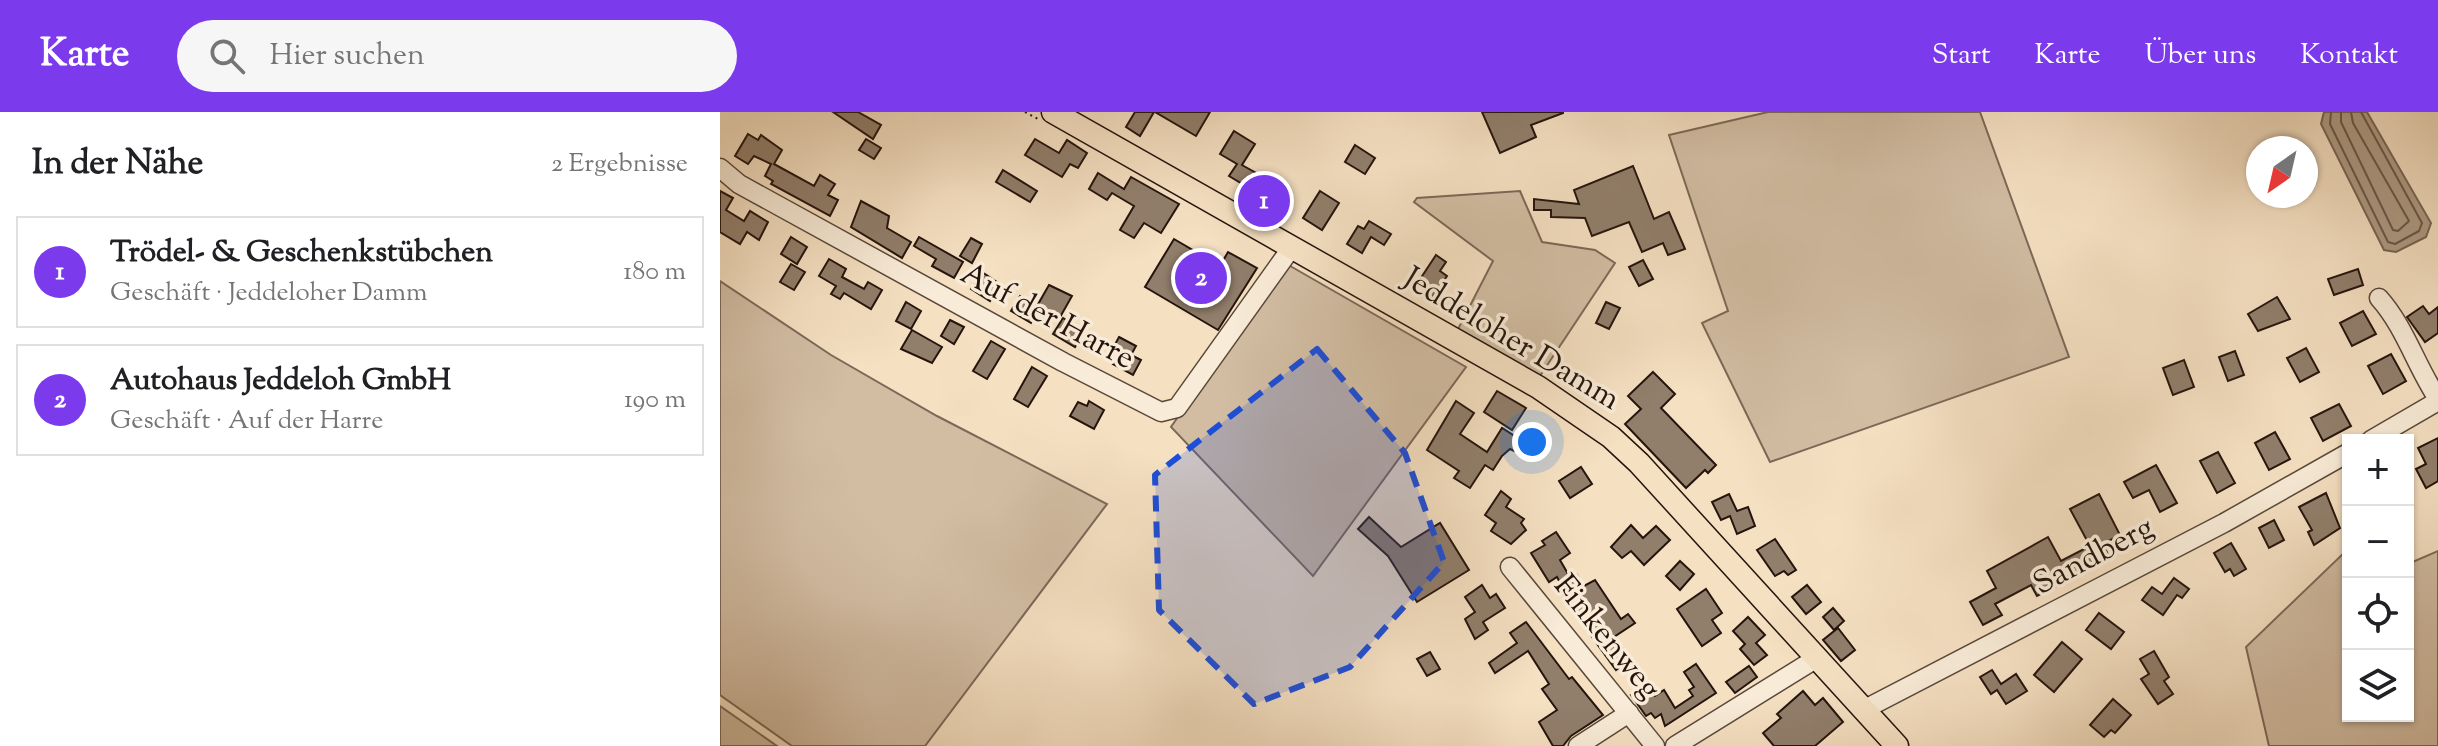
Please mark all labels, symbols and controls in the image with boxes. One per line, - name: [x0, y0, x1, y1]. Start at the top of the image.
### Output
- search box: [177, 20, 737, 92]
- text: Karte: [40, 29, 129, 83]
- icon: search: [205, 34, 249, 78]
- text: Hier suchen: [269, 35, 425, 78]
- text: Start: [1932, 36, 1991, 76]
- text: Karte: [2035, 36, 2101, 76]
- text: Über uns: [2145, 36, 2256, 76]
- text: Kontakt: [2300, 36, 2398, 76]
- north arrow: [2246, 136, 2318, 208]
- text: In der Nähe: [32, 140, 203, 189]
- text: 2 Ergebnisse: [551, 146, 688, 183]
- pin: 1: [1238, 171, 1290, 231]
- text: Trödel- & Geschenkstübchen: [110, 232, 493, 275]
- pin: 2: [1175, 248, 1227, 308]
- street label: Auf der Harre: [952, 252, 1142, 382]
- text: 1: [56, 254, 64, 291]
- text: 180 m: [623, 254, 686, 291]
- street label: Jeddeloher Damm: [1392, 256, 1628, 423]
- text: Geschäft · Jeddeloher Damm: [110, 275, 428, 312]
- text: Autohaus Jeddeloh GmbH: [110, 360, 451, 403]
- text: 2: [54, 382, 66, 419]
- text: 190 m: [624, 382, 686, 419]
- text: Geschäft · Auf der Harre: [110, 403, 383, 440]
- your location: [1512, 422, 1552, 462]
- map controls: [2342, 434, 2414, 722]
- button: +: [2342, 434, 2414, 506]
- street label: Sandberg: [2025, 506, 2163, 608]
- button: −: [2342, 506, 2414, 578]
- street label: Finkenweg: [1541, 566, 1671, 710]
- button: locate: [2342, 578, 2414, 650]
- button: layers: [2342, 650, 2414, 722]

